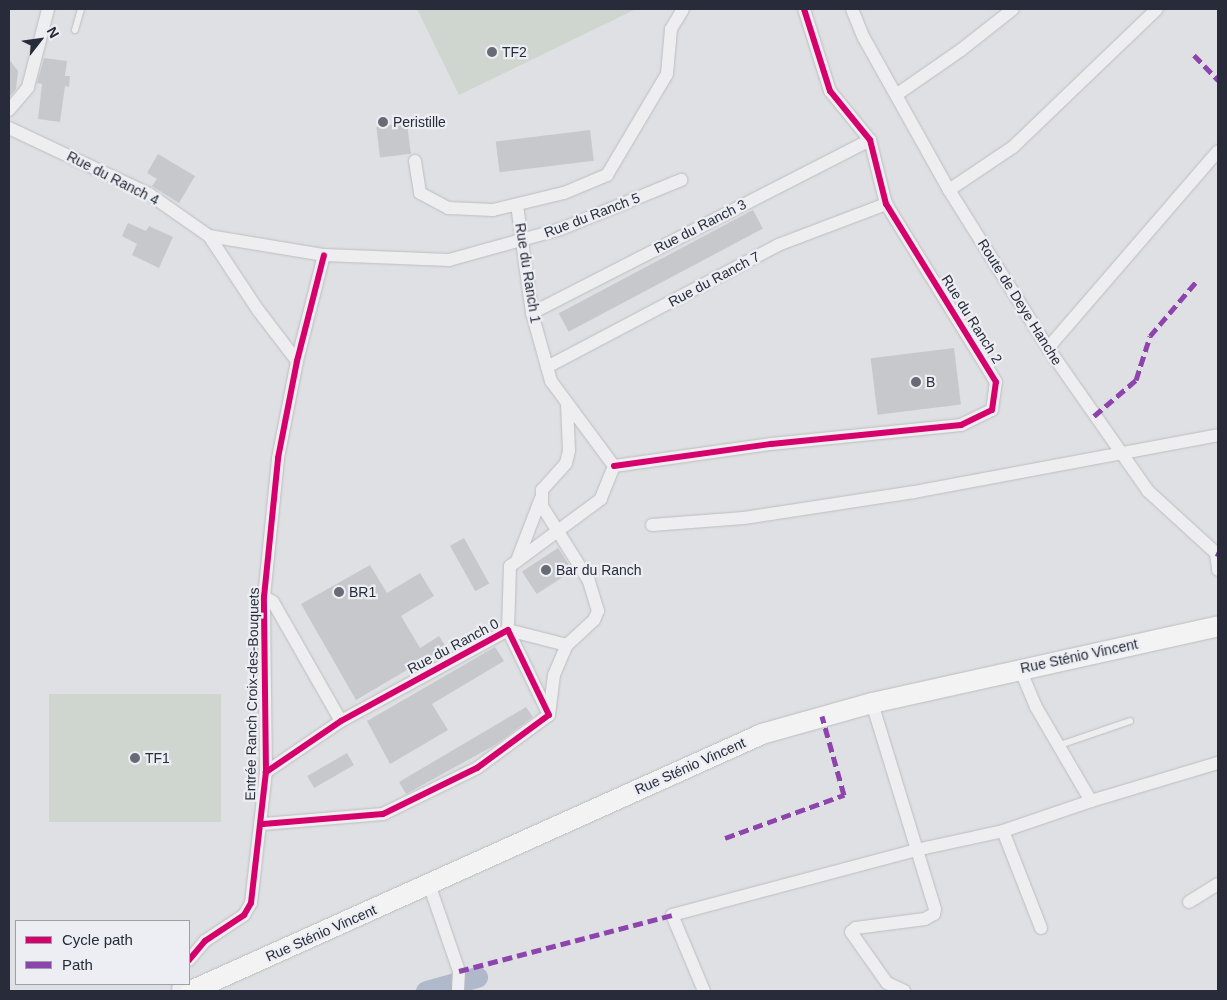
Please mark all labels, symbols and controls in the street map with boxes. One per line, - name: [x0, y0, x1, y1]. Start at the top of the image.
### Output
- north arrow: [15, 15, 65, 65]
- text: N: [44, 24, 62, 41]
- place label: TF2: [502, 44, 527, 60]
- marker: TF2: [486, 46, 498, 58]
- place label: Peristille: [393, 114, 446, 130]
- marker: Peristille: [377, 116, 389, 128]
- street label: Rue du Ranch 4: [64, 148, 162, 208]
- street label: Rue du Ranch 5: [542, 189, 642, 241]
- street label: Rue du Ranch 3: [651, 196, 749, 256]
- street label: Rue du Ranch 1: [512, 222, 544, 324]
- street label: Route de Deye Hanche: [974, 236, 1066, 368]
- street label: Rue du Ranch 7: [665, 248, 763, 310]
- street label: Rue du Ranch 2: [938, 272, 1006, 366]
- place label: B: [926, 374, 935, 390]
- marker: B: [910, 376, 922, 388]
- place label: Bar du Ranch: [556, 562, 642, 578]
- marker: Bar du Ranch: [540, 564, 552, 576]
- place label: BR1: [349, 584, 376, 600]
- marker: BR1: [333, 586, 345, 598]
- street label: Entrée Ranch Croix-des-Bouquets: [242, 587, 262, 801]
- street label: Rue du Ranch 0: [404, 615, 502, 677]
- street label: Rue Sténio Vincent: [1019, 635, 1139, 677]
- street label: Rue Sténio Vincent: [632, 734, 748, 798]
- place label: TF1: [145, 750, 170, 766]
- marker: TF1: [129, 752, 141, 764]
- street label: Rue Sténio Vincent: [263, 901, 379, 965]
- legend: [15, 920, 190, 985]
- text: Cycle path: [62, 931, 133, 948]
- text: Path: [62, 956, 93, 973]

